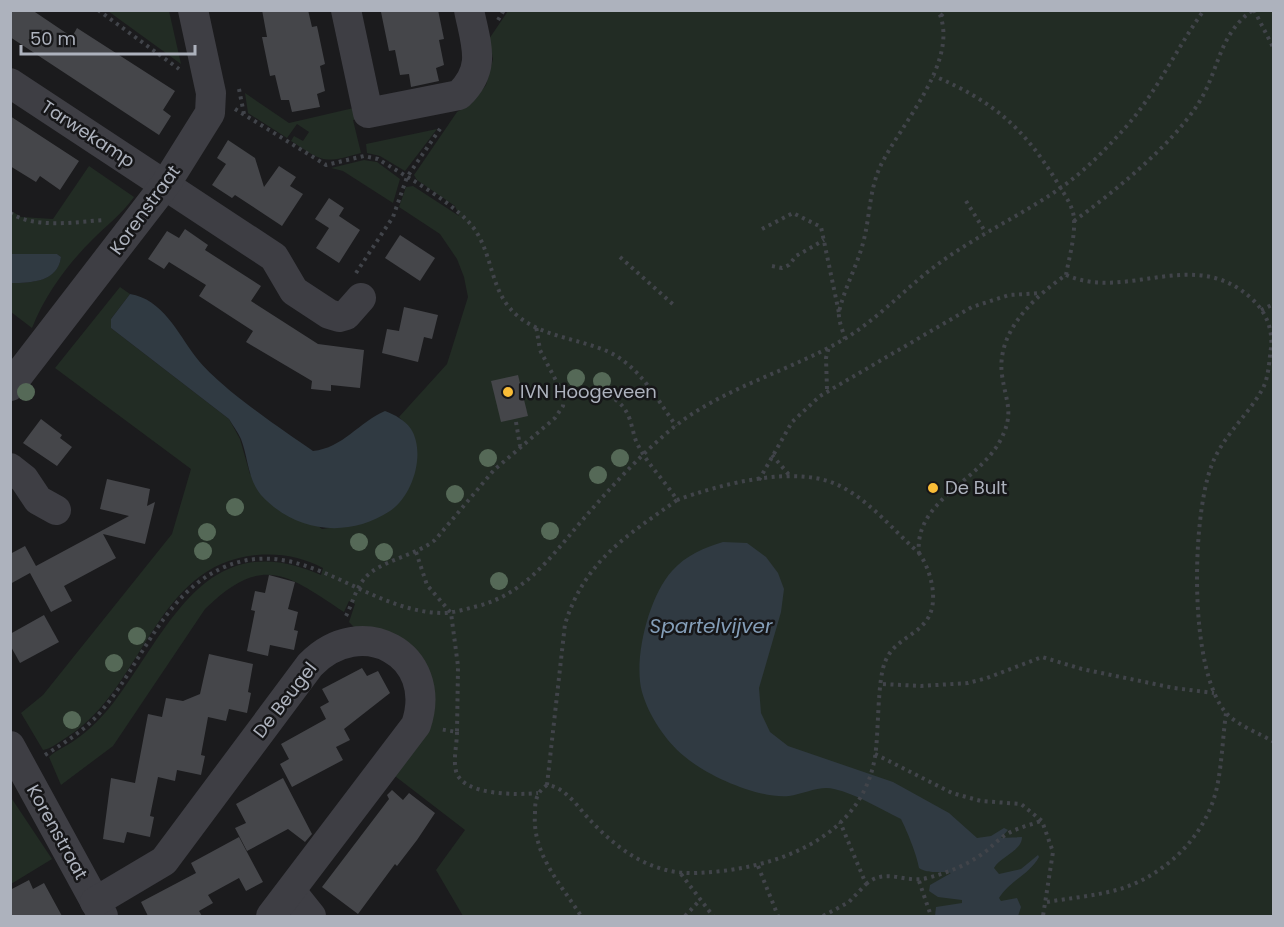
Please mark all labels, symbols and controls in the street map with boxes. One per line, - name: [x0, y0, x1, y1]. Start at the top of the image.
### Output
- scale bar: [21, 18, 195, 56]
- text: 50 m: [30, 26, 76, 51]
- street label: Tarwekamp: [37, 94, 140, 173]
- street label: Korenstraat: [104, 160, 186, 260]
- place label: IVN Hoogeveen: [520, 379, 657, 404]
- marker: IVN Hoogeveen: [501, 385, 515, 399]
- place label: De Bult: [945, 475, 1007, 500]
- marker: De Bult: [926, 481, 940, 495]
- water label: Spartelvijver: [650, 612, 773, 640]
- street label: De Beugel: [247, 656, 322, 743]
- street label: Korenstraat: [21, 780, 94, 884]

